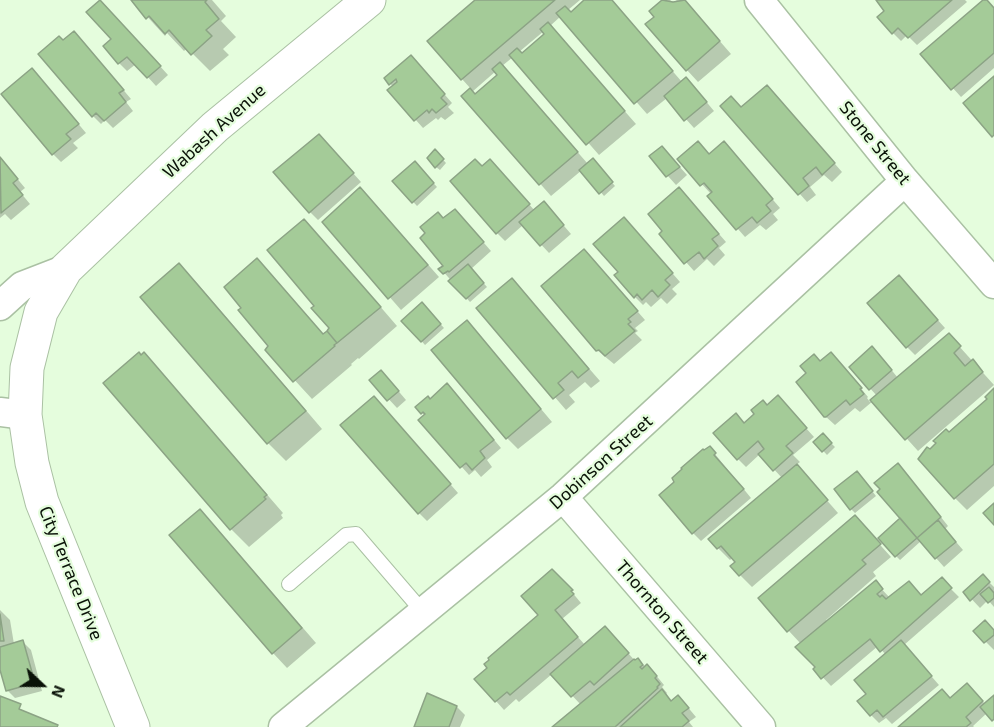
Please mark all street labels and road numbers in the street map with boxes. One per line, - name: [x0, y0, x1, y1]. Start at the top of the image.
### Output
- street label: Wabash Avenue: [158, 79, 270, 183]
- street label: Stone Street: [835, 97, 915, 189]
- street label: Dobinson Street: [545, 410, 657, 514]
- street label: City Terrace Drive: [34, 503, 108, 643]
- street label: Thornton Street: [611, 556, 713, 668]

